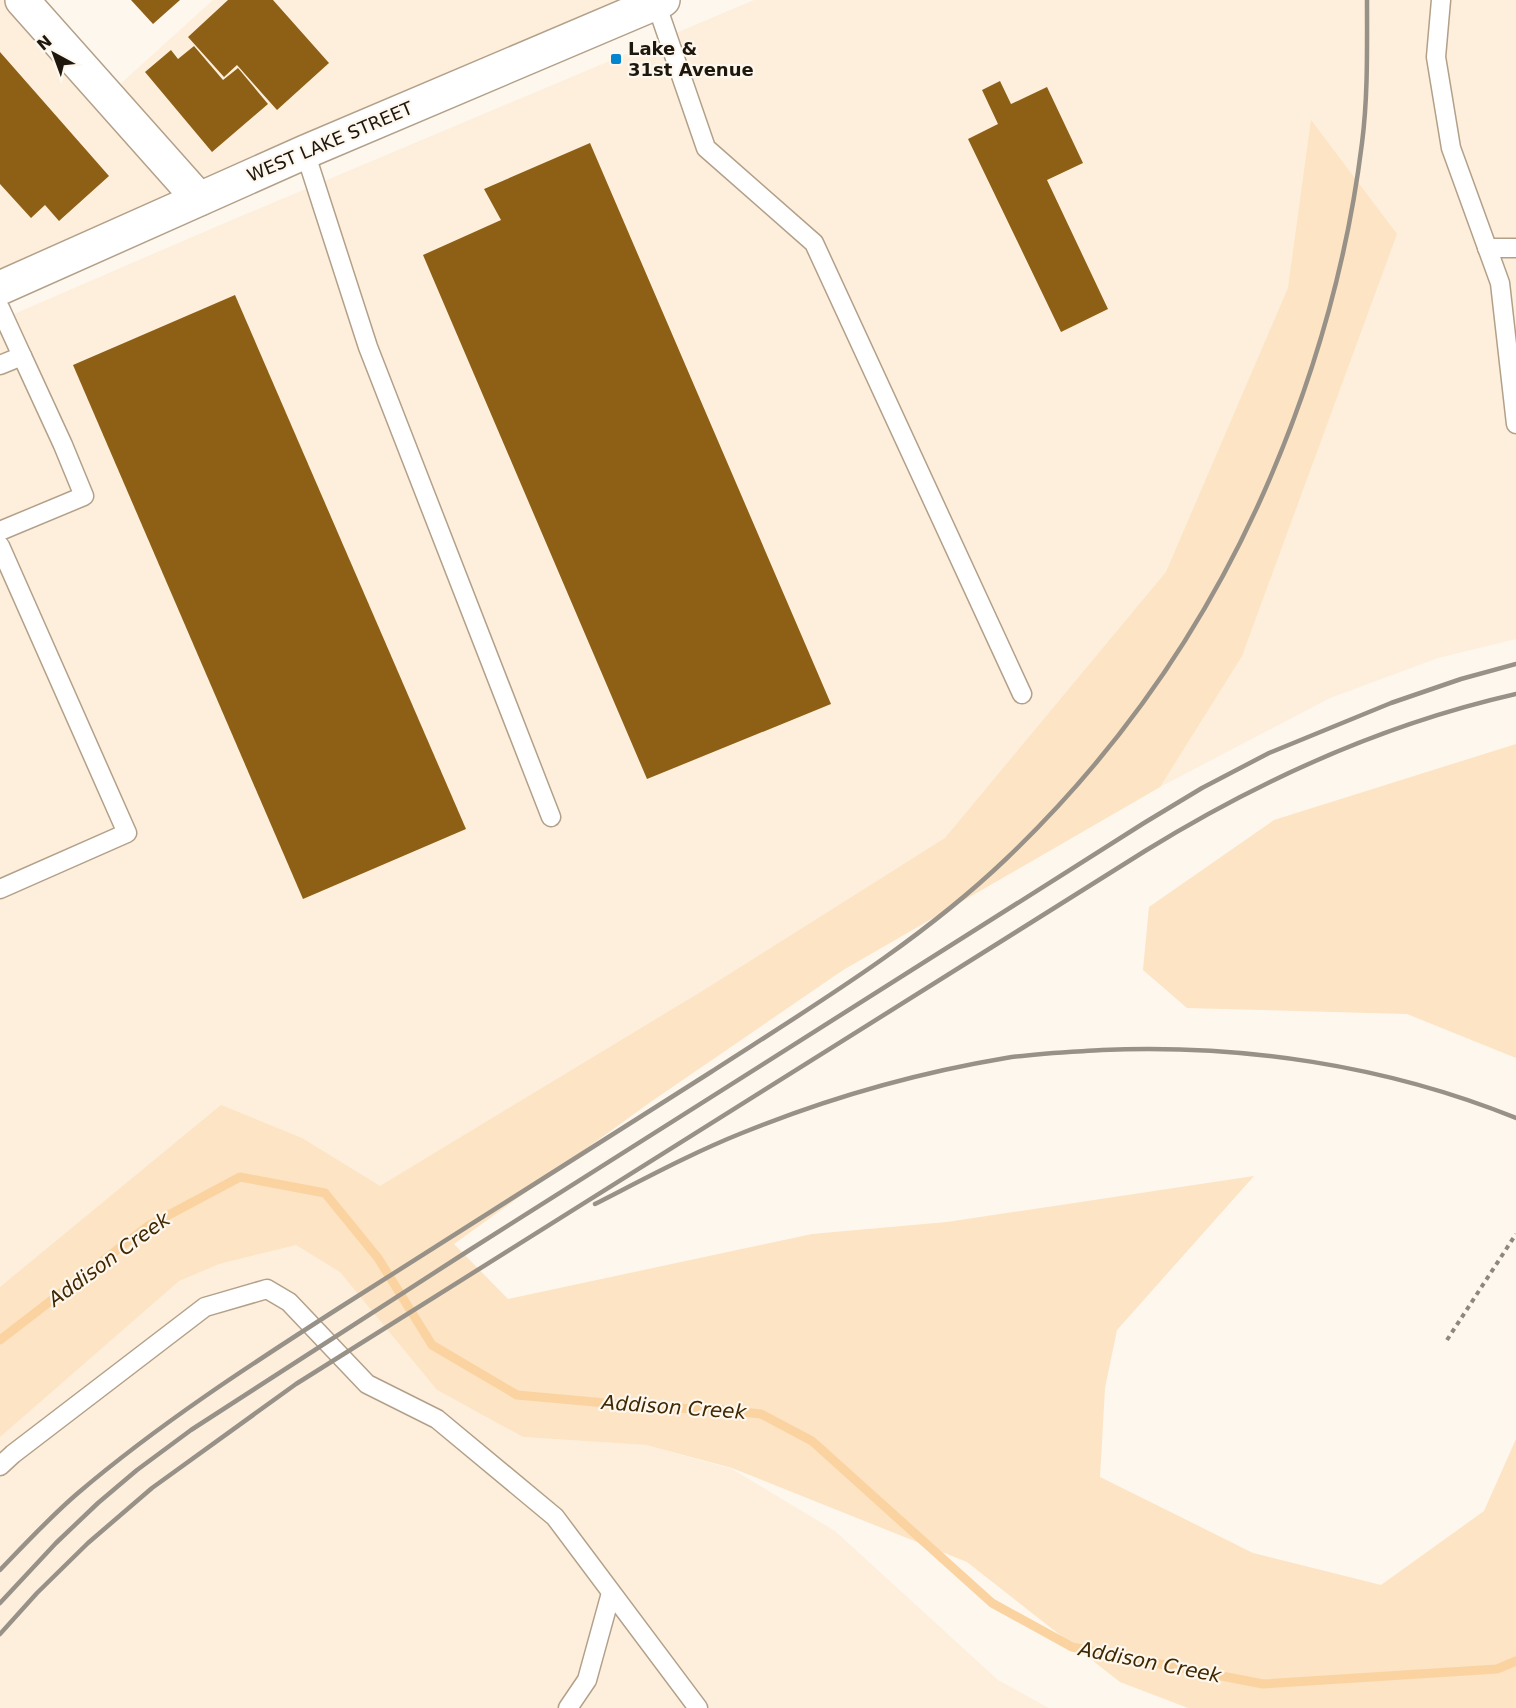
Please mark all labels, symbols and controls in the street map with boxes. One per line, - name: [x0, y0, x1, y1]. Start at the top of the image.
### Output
- north arrow: [24, 24, 84, 84]
- text: N: [33, 31, 56, 55]
- place label: Lake & 31st Avenue: [628, 38, 754, 80]
- marker: Lake & 31st Avenue: [609, 52, 623, 66]
- street label: WEST LAKE STREET: [244, 97, 417, 186]
- water label: Addison Creek: [42, 1206, 176, 1312]
- water label: Addison Creek: [599, 1390, 748, 1424]
- water label: Addison Creek: [1075, 1636, 1225, 1688]

